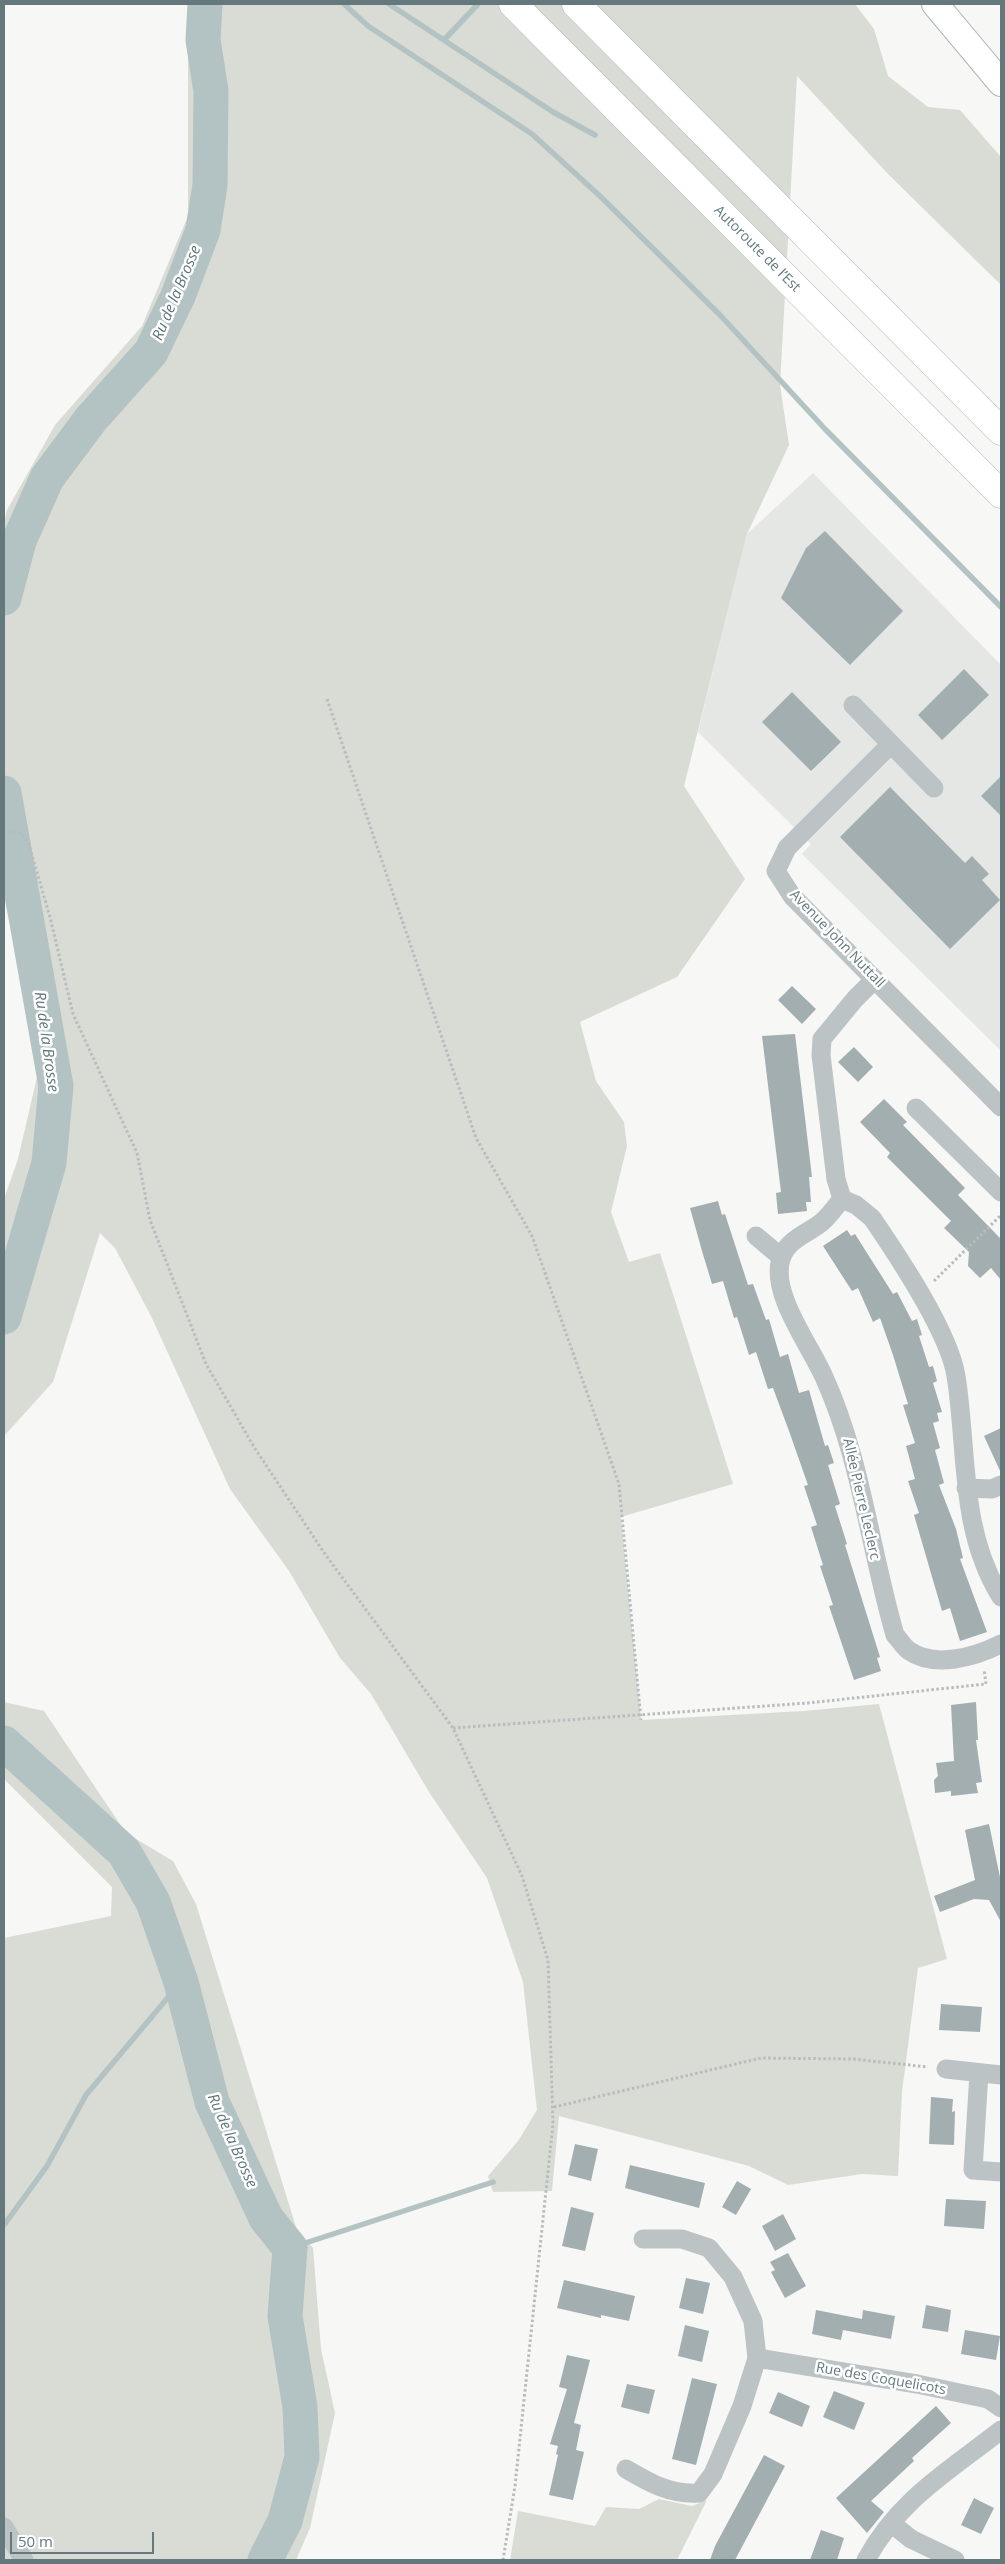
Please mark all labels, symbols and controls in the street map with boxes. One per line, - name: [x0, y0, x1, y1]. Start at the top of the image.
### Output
- street label: Autoroute de l’Est: [710, 202, 804, 296]
- water label: Ru de la Brosse: [149, 243, 205, 343]
- street label: Avenue John Nuttall: [786, 887, 888, 991]
- water label: Ru de la Brosse: [30, 991, 62, 1093]
- street label: Allée Pierre Leclerc: [839, 1437, 883, 1561]
- water label: Ru de la Brosse: [203, 2091, 261, 2191]
- street label: Rue des Coquelicots: [815, 2359, 947, 2399]
- scale bar: [12, 2522, 156, 2554]
- text: 50 m: [18, 2531, 53, 2551]

